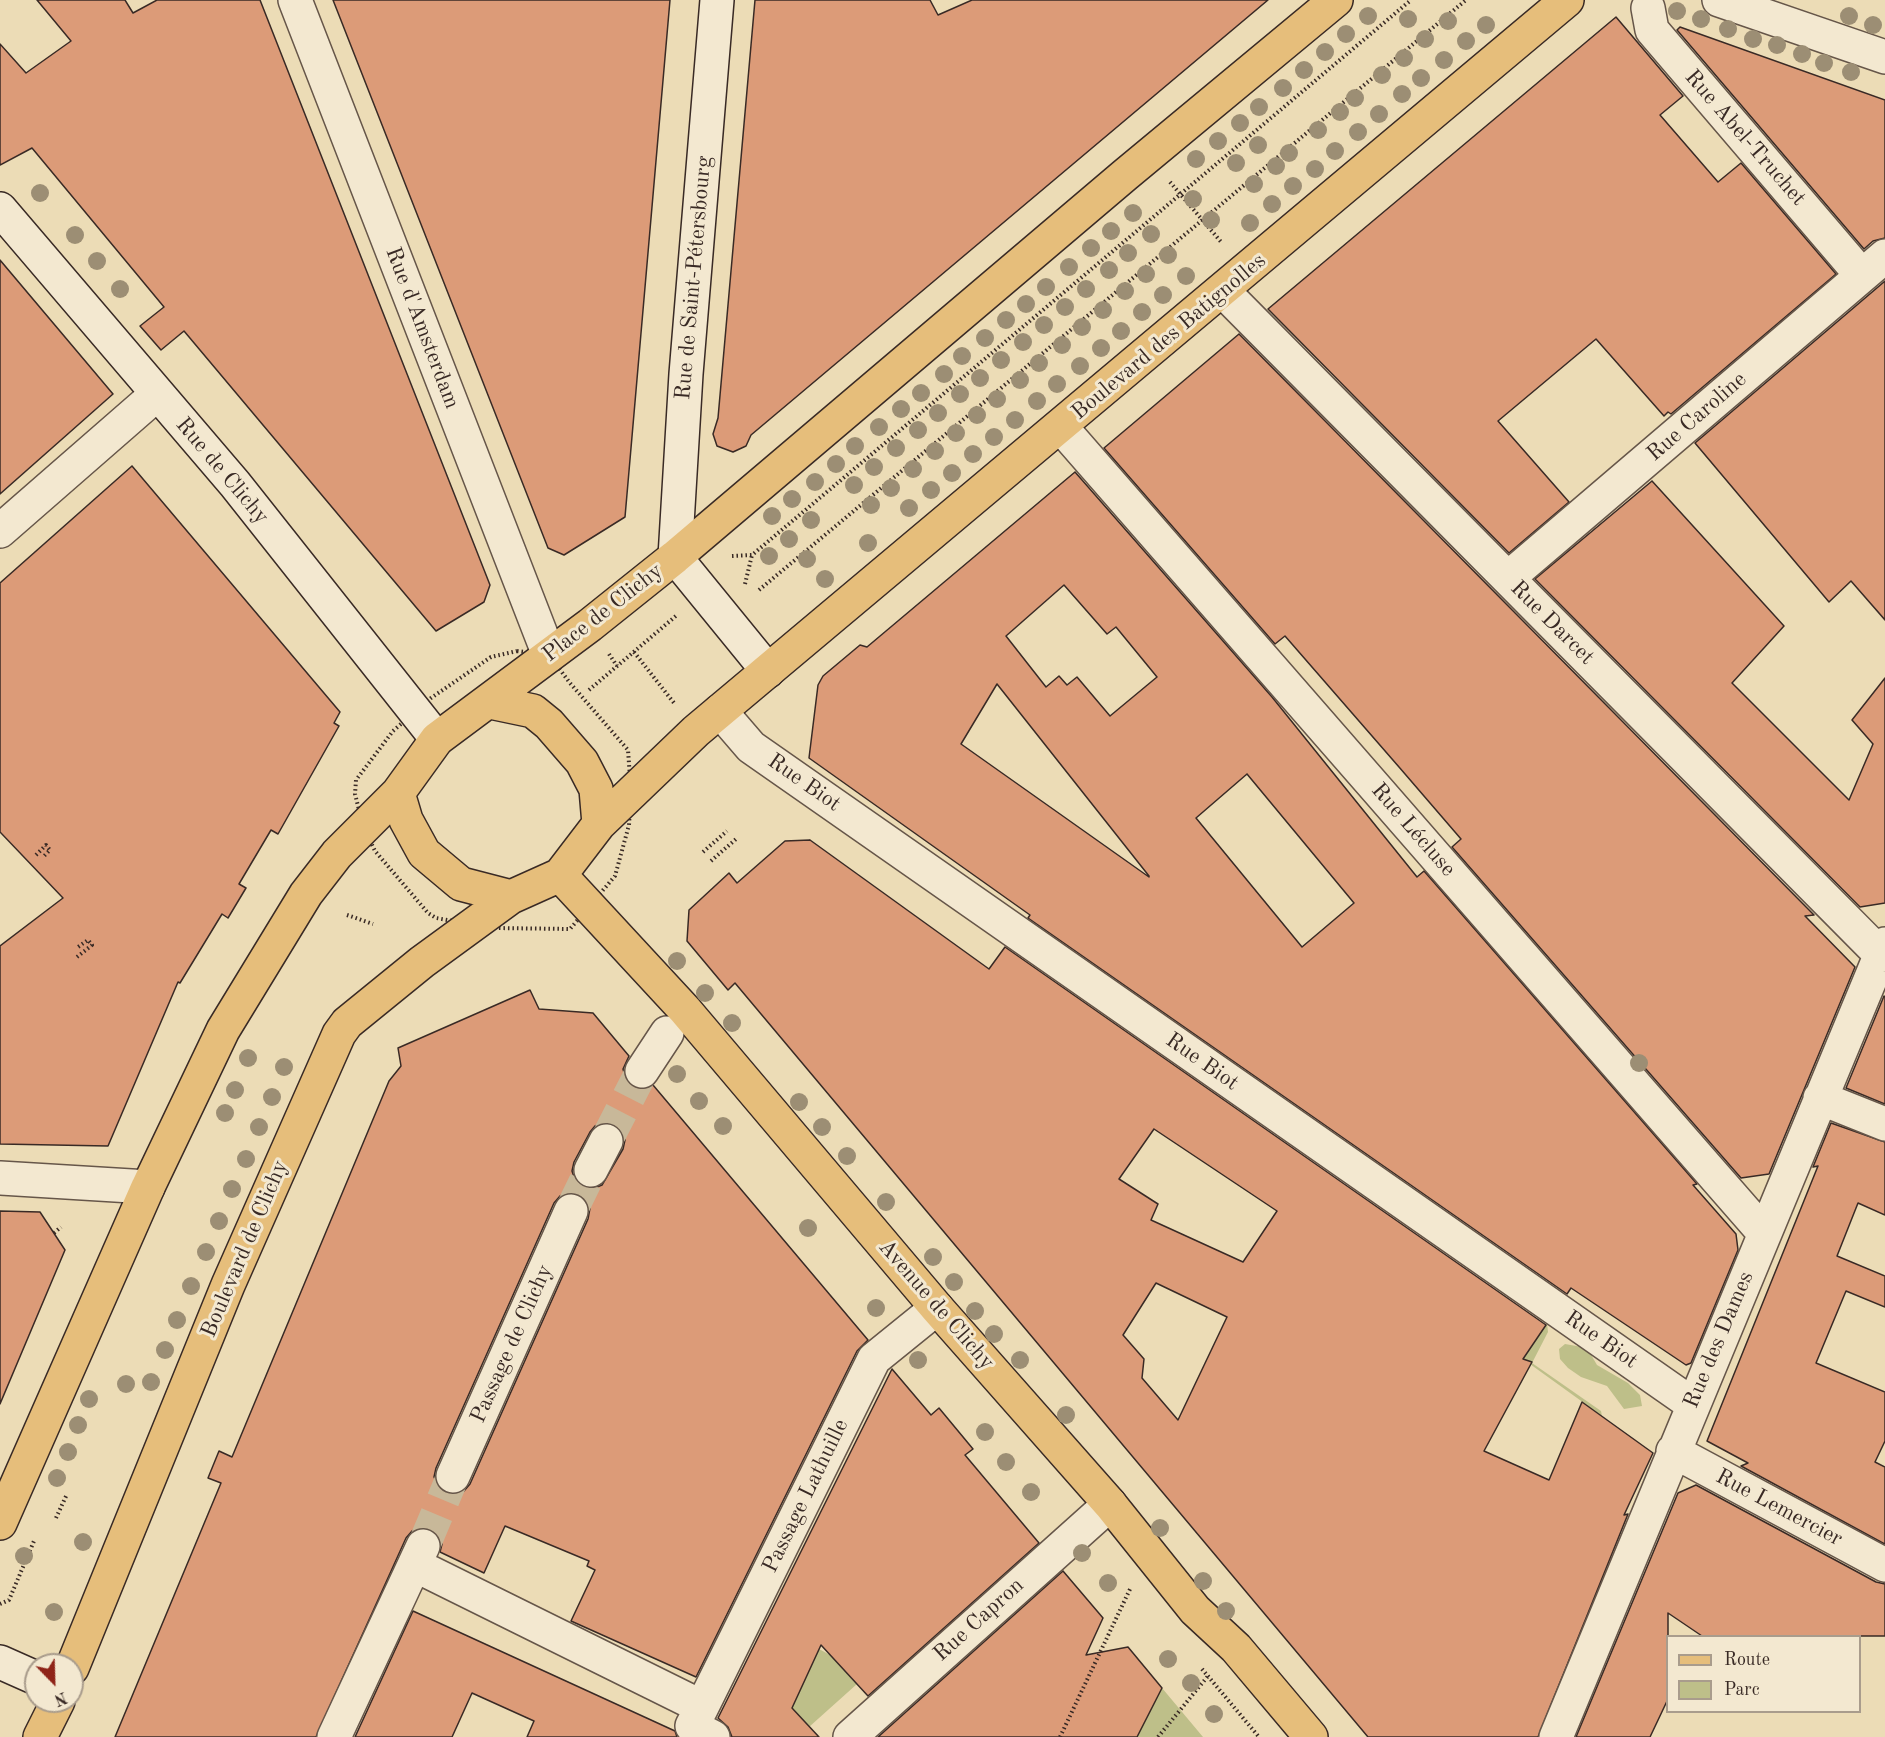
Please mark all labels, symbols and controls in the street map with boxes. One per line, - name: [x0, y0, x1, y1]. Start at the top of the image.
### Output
- street label: Rue Abel-Truchet: [1679, 64, 1811, 212]
- street label: Rue de Saint-Pétersbourg: [670, 155, 718, 401]
- street label: Rue d'Amsterdam: [379, 243, 465, 413]
- street label: Boulevard des Batignolles: [1066, 248, 1272, 426]
- street label: Rue Caroline: [1642, 367, 1752, 467]
- street label: Rue de Clichy: [170, 412, 274, 530]
- street label: Place de Clichy: [538, 558, 668, 668]
- street label: Rue Darcet: [1504, 575, 1600, 671]
- street label: Rue Biot: [762, 748, 846, 818]
- street label: Rue Lécluse: [1365, 778, 1461, 882]
- street label: Rue Biot: [1160, 1027, 1244, 1097]
- street label: Boulevard de Clichy: [196, 1156, 294, 1342]
- street label: Avenue de Clichy: [872, 1235, 1000, 1375]
- street label: Passage de Clichy: [465, 1261, 559, 1427]
- street label: Rue des Dames: [1678, 1268, 1760, 1412]
- street label: Rue Biot: [1559, 1305, 1643, 1375]
- street label: Passage Lathuille: [757, 1415, 855, 1577]
- street label: Rue Lemercier: [1711, 1464, 1847, 1552]
- street label: Rue Capron: [928, 1573, 1030, 1667]
- legend: [1666, 1635, 1861, 1713]
- text: Route: [1724, 1651, 1770, 1669]
- north arrow: [24, 1653, 84, 1713]
- text: Parc: [1724, 1681, 1760, 1699]
- text: N: [52, 1688, 69, 1707]

